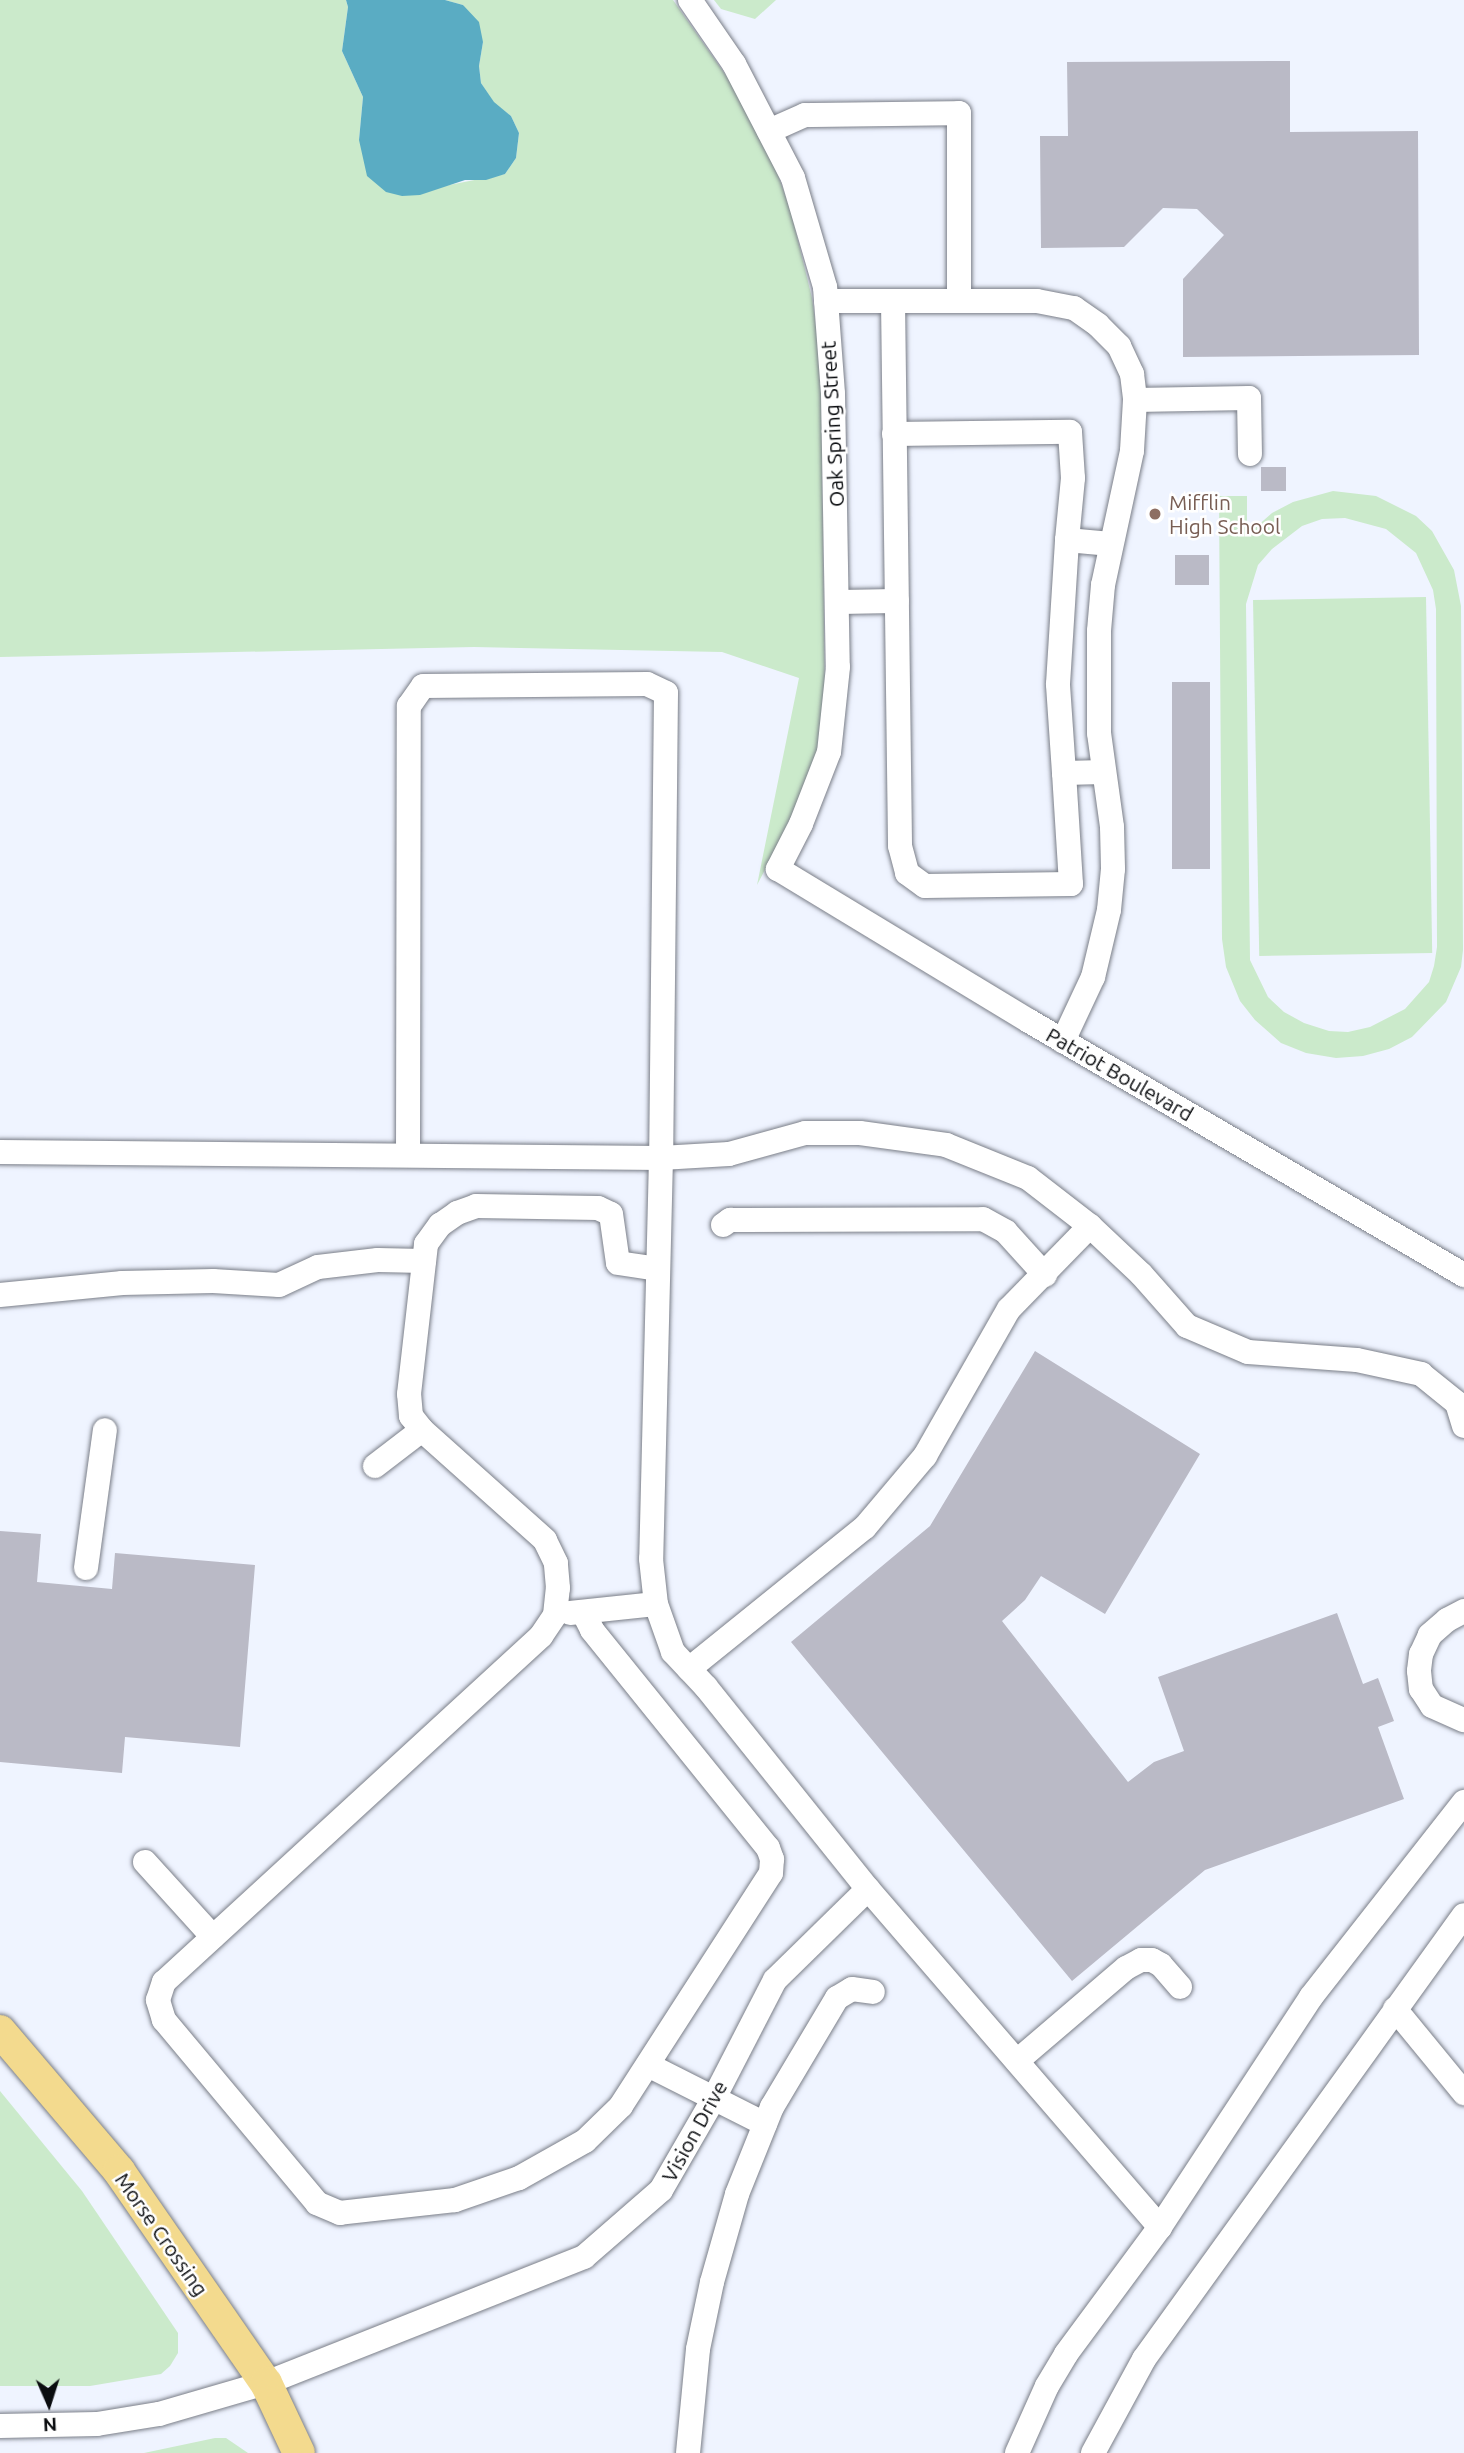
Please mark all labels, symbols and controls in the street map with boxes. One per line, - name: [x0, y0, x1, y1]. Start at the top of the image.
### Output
- street label: Oak Spring Street: [815, 340, 849, 508]
- place label: Mifflin High School: [1169, 489, 1280, 539]
- marker: Mifflin High School: [1147, 506, 1163, 522]
- street label: Patriot Boulevard: [1042, 1022, 1198, 1126]
- street label: Vision Drive: [656, 2076, 732, 2186]
- street label: Morse Crossing: [110, 2168, 214, 2300]
- north arrow: [14, 2369, 84, 2439]
- text: N: [42, 2414, 58, 2436]

